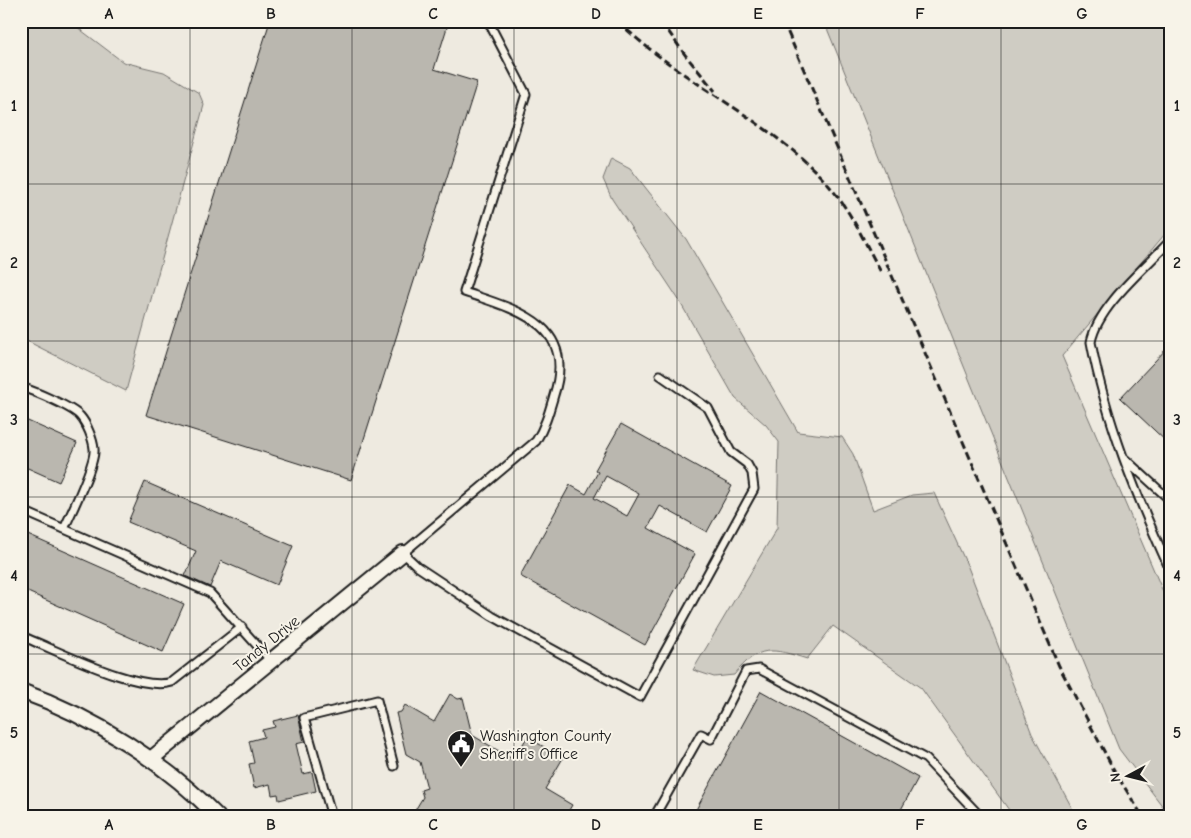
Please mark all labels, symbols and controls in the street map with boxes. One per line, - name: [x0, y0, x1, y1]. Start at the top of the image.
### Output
- text: A: [105, 5, 114, 23]
- text: B: [266, 5, 276, 23]
- text: C: [428, 5, 438, 23]
- text: D: [591, 5, 601, 23]
- text: E: [753, 5, 763, 23]
- text: F: [915, 5, 925, 23]
- text: G: [1076, 5, 1088, 23]
- text: 1: [11, 97, 17, 115]
- text: 1: [1174, 97, 1180, 115]
- text: 2: [10, 254, 18, 272]
- text: 2: [1173, 254, 1181, 272]
- text: 3: [10, 411, 18, 429]
- text: 3: [1173, 411, 1181, 429]
- text: 4: [10, 567, 18, 585]
- text: 4: [1173, 567, 1181, 585]
- street label: Tandy Drive: [230, 612, 303, 676]
- text: 5: [10, 724, 18, 742]
- text: 5: [1173, 724, 1181, 742]
- place label: Washington County Sheriff's Office: [480, 727, 612, 763]
- public building icon: Washington County Sheriff's Office: [446, 729, 476, 768]
- north arrow: [1104, 750, 1154, 800]
- text: N: [1107, 772, 1125, 783]
- text: A: [105, 816, 114, 834]
- text: B: [266, 816, 276, 834]
- text: C: [428, 816, 438, 834]
- text: D: [591, 816, 601, 834]
- text: E: [753, 816, 763, 834]
- text: F: [915, 816, 925, 834]
- text: G: [1076, 816, 1088, 834]

